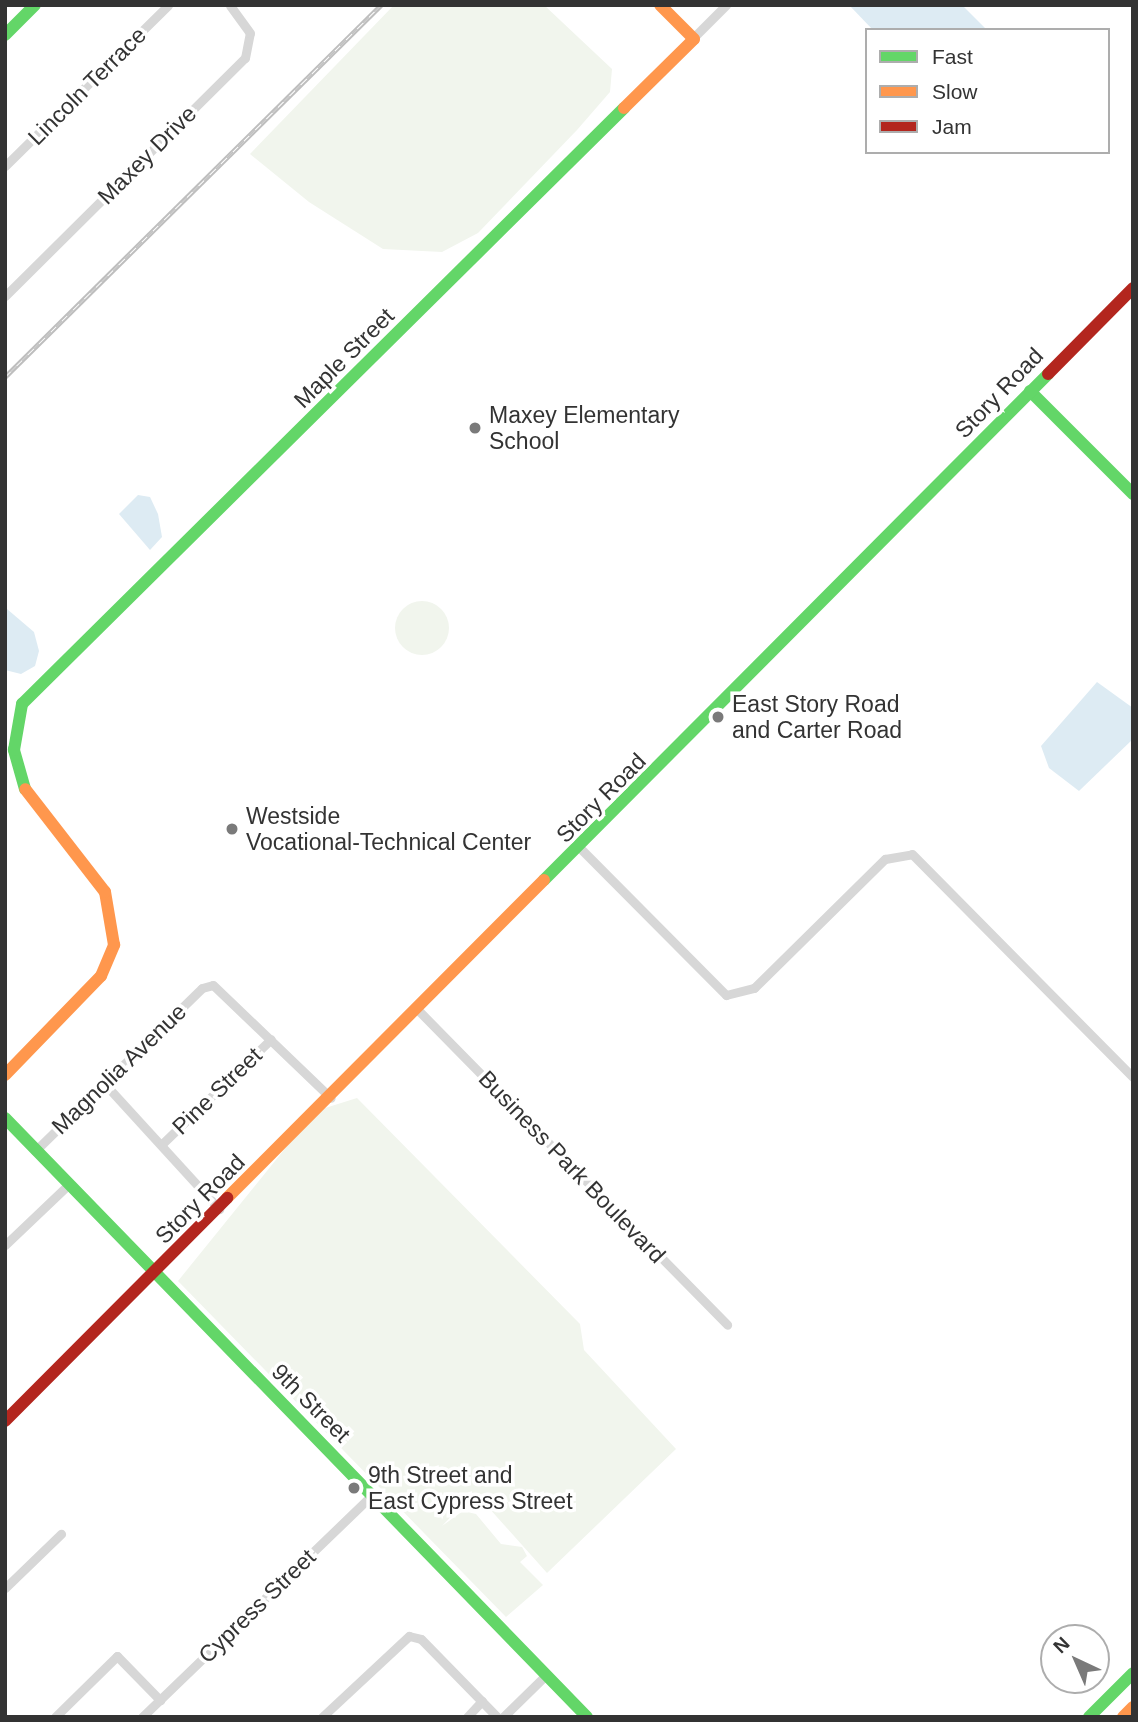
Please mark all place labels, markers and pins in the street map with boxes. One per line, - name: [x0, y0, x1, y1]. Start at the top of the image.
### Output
- place label: Maxey Elementary School: [489, 401, 679, 455]
- marker: Maxey Elementary School: [467, 420, 483, 436]
- place label: East Story Road and Carter Road: [732, 690, 902, 744]
- marker: East Story Road and Carter Road: [710, 709, 726, 725]
- place label: Westside Vocational-Technical Center: [246, 802, 531, 856]
- marker: Westside Vocational-Technical Center: [224, 821, 240, 837]
- place label: 9th Street and East Cypress Street: [368, 1461, 573, 1515]
- marker: 9th Street and East Cypress Street: [346, 1480, 362, 1496]

